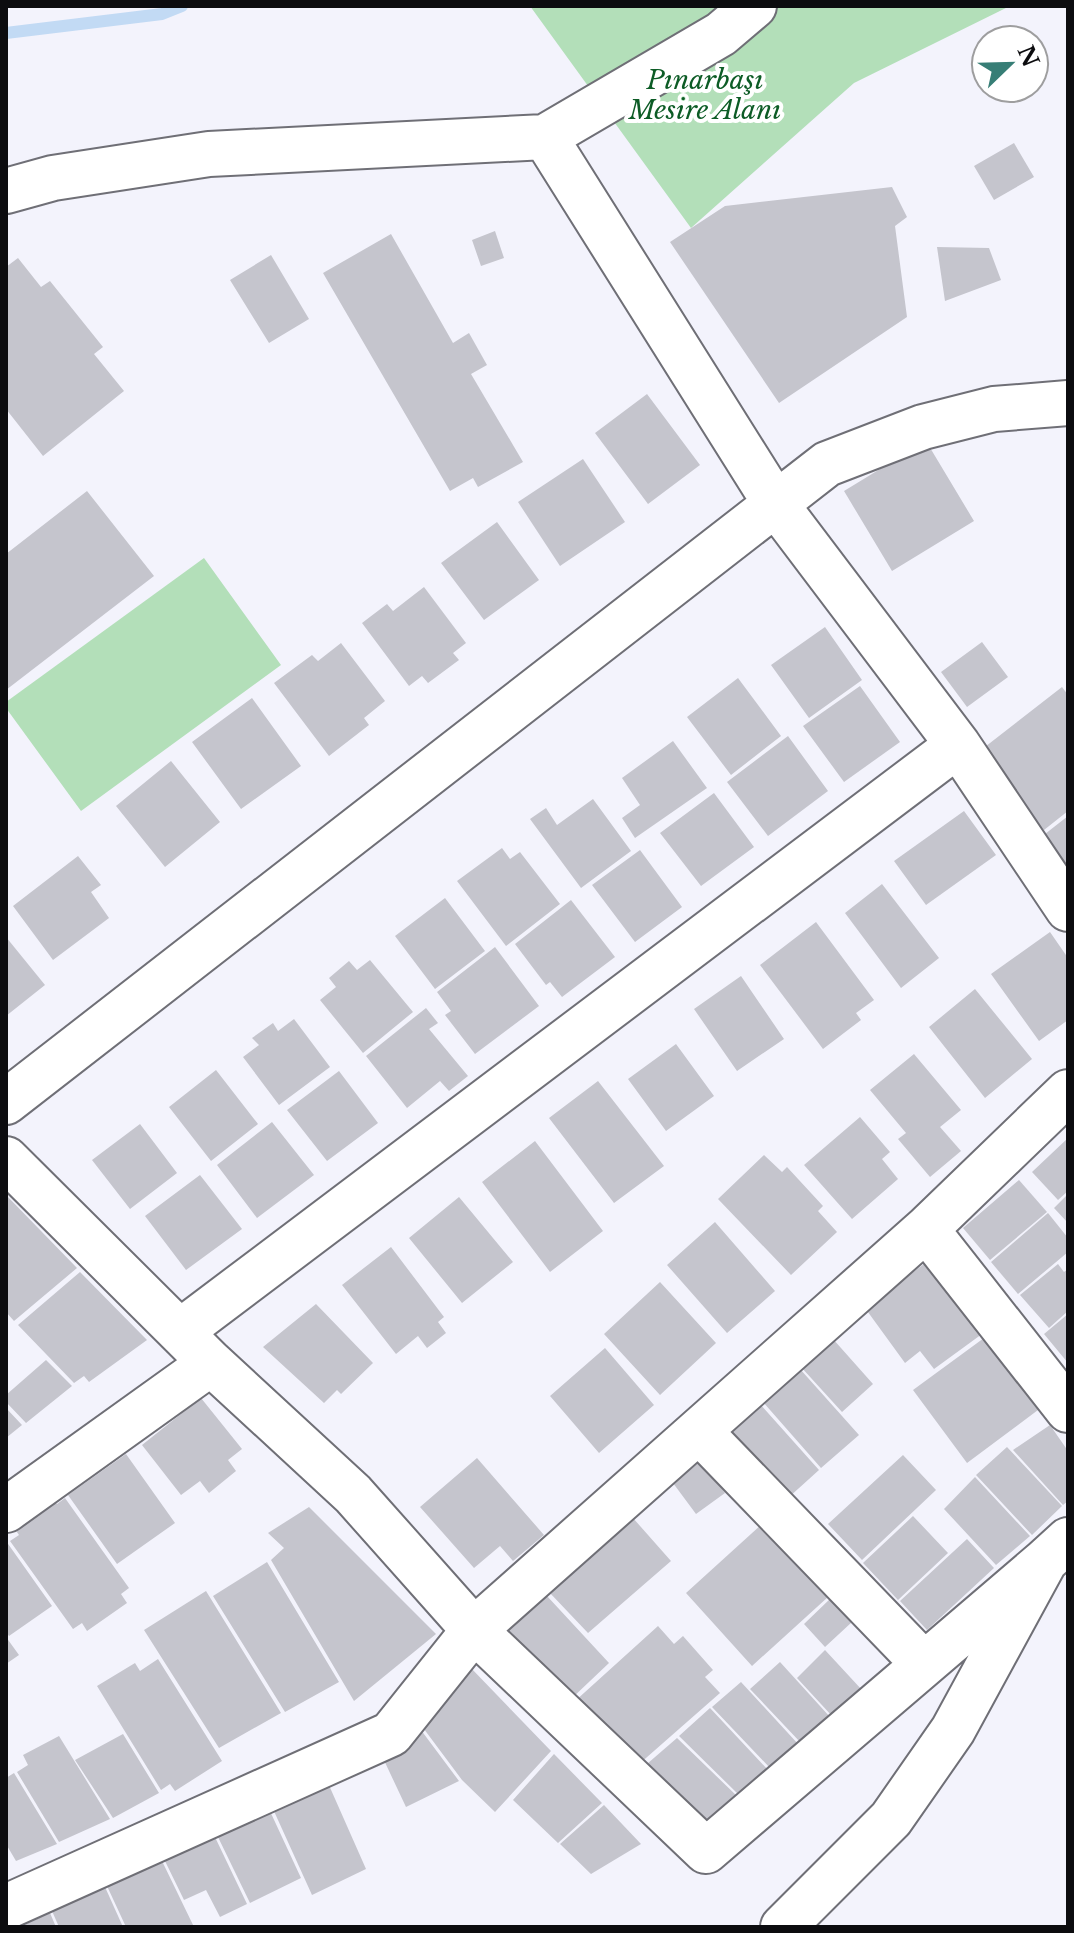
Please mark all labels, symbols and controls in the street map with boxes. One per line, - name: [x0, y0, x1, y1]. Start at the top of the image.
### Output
- north arrow: [970, 24, 1050, 104]
- text: N: [1011, 42, 1045, 71]
- park label: Pınarbaşı Mesire Alanı: [628, 64, 781, 126]

